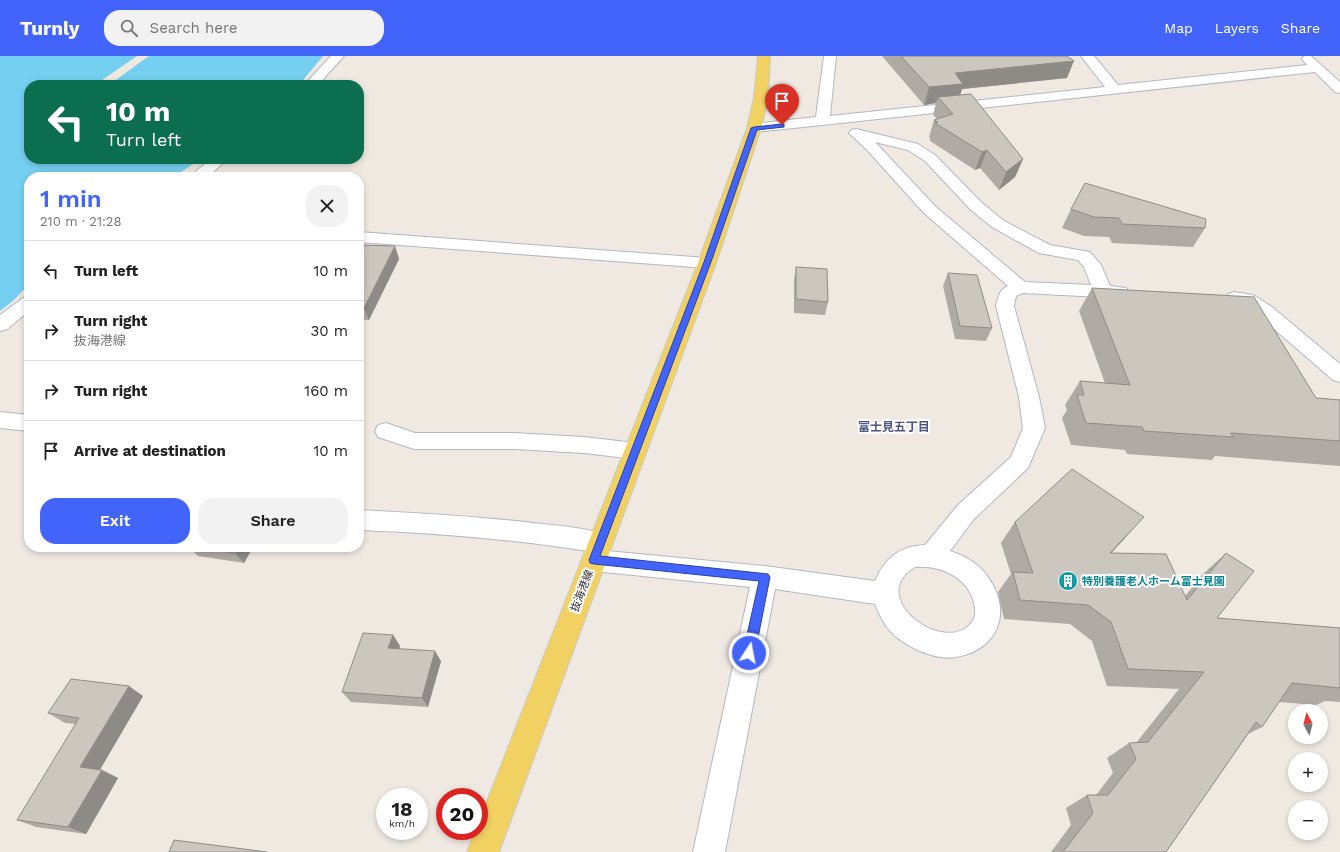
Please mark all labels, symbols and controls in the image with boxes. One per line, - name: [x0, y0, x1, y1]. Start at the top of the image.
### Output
- search box: [104, 10, 384, 46]
- text: Turnly: [20, 17, 80, 40]
- icon: search: [118, 17, 140, 39]
- text: Search here: [150, 19, 237, 37]
- text: Map: [1164, 20, 1193, 36]
- text: Layers: [1215, 20, 1259, 36]
- text: Share: [1281, 20, 1320, 36]
- pin: [765, 84, 799, 125]
- icon: arrive: [771, 90, 793, 112]
- text: 10 m: [106, 95, 170, 128]
- icon: left: [40, 96, 92, 148]
- text: Turn left: [106, 129, 181, 150]
- text: 1 min: [40, 185, 102, 213]
- button: close: [306, 185, 348, 227]
- text: 210 m · 21:28: [40, 214, 121, 229]
- icon: left: [40, 260, 62, 282]
- text: Turn left: [74, 262, 138, 280]
- text: 10 m: [313, 262, 348, 280]
- text: Turn right: [74, 312, 147, 330]
- icon: right: [40, 320, 62, 342]
- text: 30 m: [311, 322, 348, 340]
- text: 抜海港線: [74, 333, 126, 348]
- icon: right: [40, 380, 62, 402]
- text: Turn right: [74, 382, 147, 400]
- text: 160 m: [304, 382, 348, 400]
- district label: 富士見五丁目: [858, 420, 930, 434]
- icon: arrive: [40, 440, 62, 462]
- text: Arrive at destination: [74, 442, 226, 460]
- text: 10 m: [313, 442, 348, 460]
- button: Exit: [40, 498, 190, 544]
- button: Share: [198, 498, 348, 544]
- street label: 抜海港線: [568, 568, 596, 614]
- building icon: 特別養護老人ホーム富士見園: [1057, 570, 1079, 592]
- place label: 特別養護老人ホーム富士見園: [1082, 575, 1225, 588]
- position arrow: [728, 632, 770, 674]
- north arrow: [1288, 704, 1328, 744]
- map controls: [1288, 704, 1328, 840]
- button: +: [1288, 752, 1328, 792]
- speed limit sign: 20: [436, 788, 488, 840]
- text: 18: [391, 797, 413, 821]
- button: −: [1288, 800, 1328, 840]
- text: km/h: [389, 818, 415, 829]

